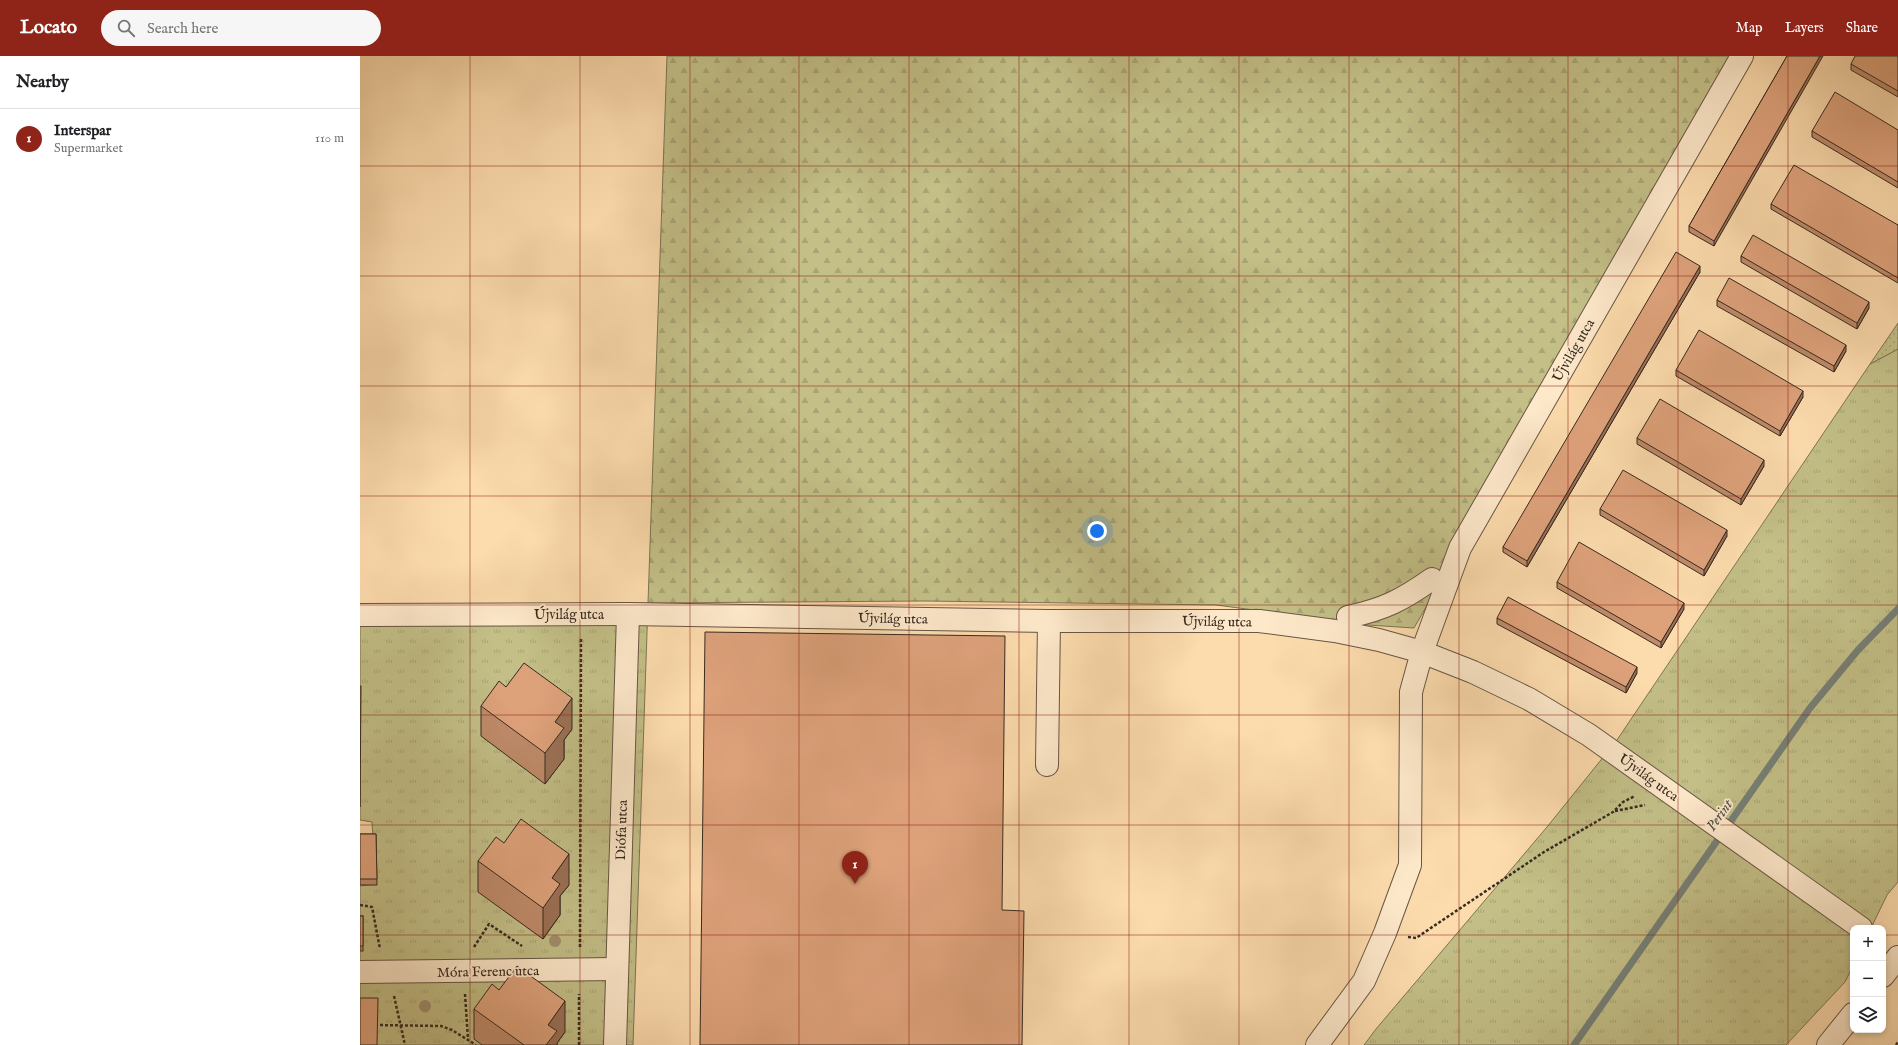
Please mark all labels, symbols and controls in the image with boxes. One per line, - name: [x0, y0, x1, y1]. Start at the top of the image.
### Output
- search box: [101, 10, 381, 46]
- text: Locato: [20, 16, 77, 40]
- icon: search: [115, 17, 137, 39]
- text: Search here: [147, 19, 219, 38]
- text: Map: [1736, 19, 1763, 37]
- text: Layers: [1785, 19, 1824, 37]
- text: Share: [1846, 19, 1878, 37]
- text: Nearby: [16, 72, 69, 93]
- text: Interspar: [54, 121, 111, 140]
- text: 1: [27, 130, 31, 147]
- text: 110 m: [315, 130, 344, 147]
- text: Supermarket: [54, 140, 123, 157]
- street label: Újvilág utca: [1548, 314, 1600, 385]
- your location: [1087, 521, 1107, 541]
- street label: Újvilág utca: [534, 605, 605, 624]
- street label: Újvilág utca: [858, 608, 929, 629]
- street label: Újvilág utca: [1182, 611, 1253, 632]
- street label: Újvilág utca: [1615, 749, 1683, 806]
- water label: Perint: [1702, 795, 1738, 835]
- street label: Diófa utca: [612, 798, 632, 861]
- pin: 1: [842, 851, 868, 884]
- map controls: [1850, 925, 1886, 1033]
- button: +: [1850, 925, 1886, 961]
- button: −: [1850, 961, 1886, 997]
- street label: Móra Ferenc utca: [437, 962, 540, 982]
- button: layers: [1850, 997, 1886, 1033]

